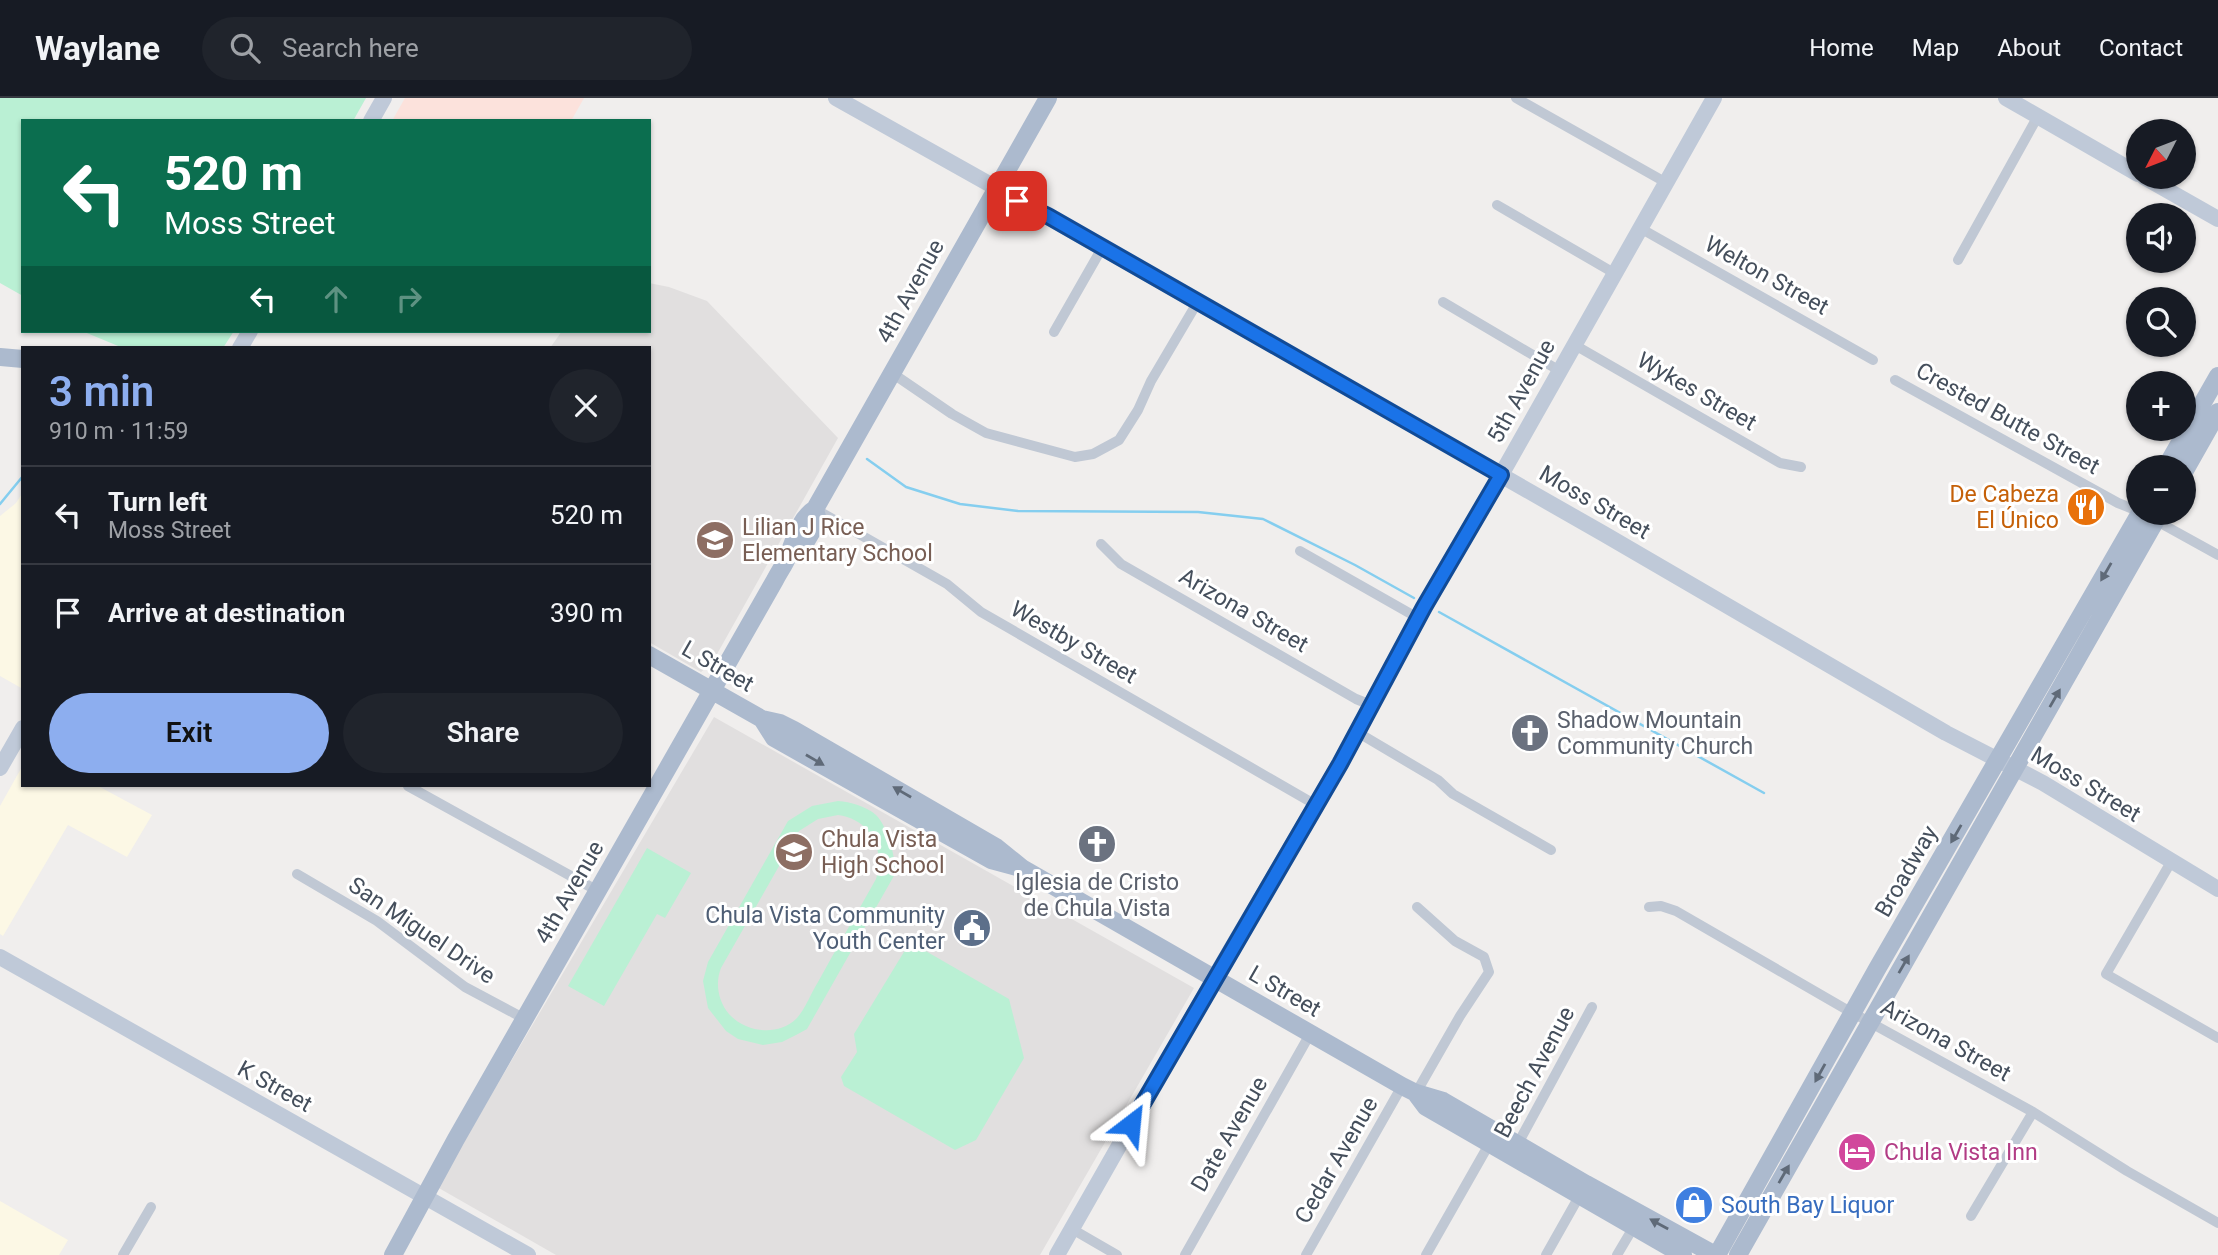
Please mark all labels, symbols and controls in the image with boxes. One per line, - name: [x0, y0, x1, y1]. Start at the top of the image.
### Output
- search box: [202, 17, 692, 80]
- text: Waylane: [35, 29, 160, 68]
- icon: search: [226, 29, 264, 67]
- text: Search here: [282, 33, 419, 63]
- text: Home: [1809, 34, 1874, 62]
- text: Map: [1912, 34, 1959, 62]
- text: About: [1997, 34, 2061, 62]
- text: Contact: [2099, 34, 2183, 62]
- north arrow: [2126, 119, 2196, 189]
- map controls: [2126, 119, 2196, 525]
- text: 520 m: [164, 145, 303, 202]
- icon: left: [49, 147, 140, 238]
- pin: [987, 171, 1047, 231]
- icon: arrive: [998, 182, 1036, 220]
- button: sound: [2126, 203, 2196, 273]
- text: Moss Street: [164, 204, 336, 242]
- street label: Welton Street: [1700, 230, 1833, 321]
- street label: 4th Avenue: [871, 235, 950, 348]
- icon: left: [244, 280, 282, 318]
- icon: ahead: [317, 280, 355, 318]
- icon: right: [390, 280, 428, 318]
- button: search: [2126, 287, 2196, 357]
- street label: 5th Avenue: [1482, 335, 1561, 448]
- street label: Wykes Street: [1632, 346, 1761, 436]
- street label: Crested Butte Street: [1911, 357, 2104, 480]
- text: 3 min: [49, 367, 154, 416]
- button: close: [549, 369, 623, 443]
- button: +: [2126, 371, 2196, 441]
- text: 910 m · 11:59: [49, 418, 188, 445]
- button: −: [2126, 455, 2196, 525]
- street label: Moss Street: [1535, 460, 1655, 545]
- place label: De Cabeza El Único: [1949, 481, 2059, 534]
- restaurant icon: De Cabeza El Único: [2065, 486, 2107, 528]
- text: Turn left: [108, 487, 207, 517]
- icon: left: [49, 496, 87, 534]
- text: 520 m: [550, 500, 623, 530]
- place label: Lilian J Rice Elementary School: [742, 514, 933, 567]
- text: Moss Street: [108, 517, 231, 544]
- school or university icon: Lilian J Rice Elementary School: [694, 519, 736, 561]
- one-way arrow: [2100, 562, 2112, 582]
- street label: Arizona Street: [1174, 563, 1313, 658]
- icon: arrive: [49, 594, 87, 632]
- street label: Westby Street: [1006, 595, 1142, 690]
- text: Arrive at destination: [108, 598, 345, 628]
- text: 390 m: [550, 598, 623, 628]
- street label: L Street: [677, 635, 759, 698]
- one-way arrow: [2049, 688, 2061, 708]
- button: Exit: [49, 693, 329, 773]
- button: Share: [343, 693, 623, 773]
- place label: Shadow Mountain Community Church: [1557, 707, 1753, 760]
- church icon: Shadow Mountain Community Church: [1509, 712, 1551, 754]
- street label: Moss Street: [2026, 741, 2146, 828]
- one-way arrow: [805, 754, 824, 766]
- one-way arrow: [892, 786, 911, 799]
- street label: Broadway: [1869, 821, 1943, 922]
- church icon: Iglesia de Cristo de Chula Vista: [1076, 823, 1118, 865]
- one-way arrow: [1950, 824, 1962, 843]
- place label: Chula Vista High School: [821, 826, 944, 879]
- school or university icon: Chula Vista High School: [773, 831, 815, 873]
- street label: 4th Avenue: [529, 836, 610, 948]
- place label: Iglesia de Cristo de Chula Vista: [1015, 869, 1179, 922]
- street label: San Miguel Drive: [343, 871, 500, 989]
- place label: Chula Vista Community Youth Center: [705, 902, 945, 955]
- public building icon: Chula Vista Community Youth Center: [951, 907, 993, 949]
- one-way arrow: [1898, 954, 1910, 973]
- street label: L Street: [1244, 960, 1326, 1023]
- street label: Arizona Street: [1876, 994, 2015, 1087]
- street label: Beech Avenue: [1489, 1002, 1580, 1142]
- street label: K Street: [233, 1055, 317, 1118]
- one-way arrow: [1814, 1063, 1826, 1083]
- street label: Date Avenue: [1186, 1072, 1273, 1197]
- position arrow: [1094, 1087, 1168, 1161]
- street label: Cedar Avenue: [1289, 1092, 1383, 1228]
- hotel icon: Chula Vista Inn: [1836, 1131, 1878, 1173]
- place label: Chula Vista Inn: [1884, 1139, 2038, 1166]
- one-way arrow: [1778, 1165, 1790, 1184]
- shop icon: South Bay Liquor: [1673, 1184, 1715, 1226]
- place label: South Bay Liquor: [1721, 1192, 1894, 1219]
- one-way arrow: [1650, 1218, 1669, 1230]

